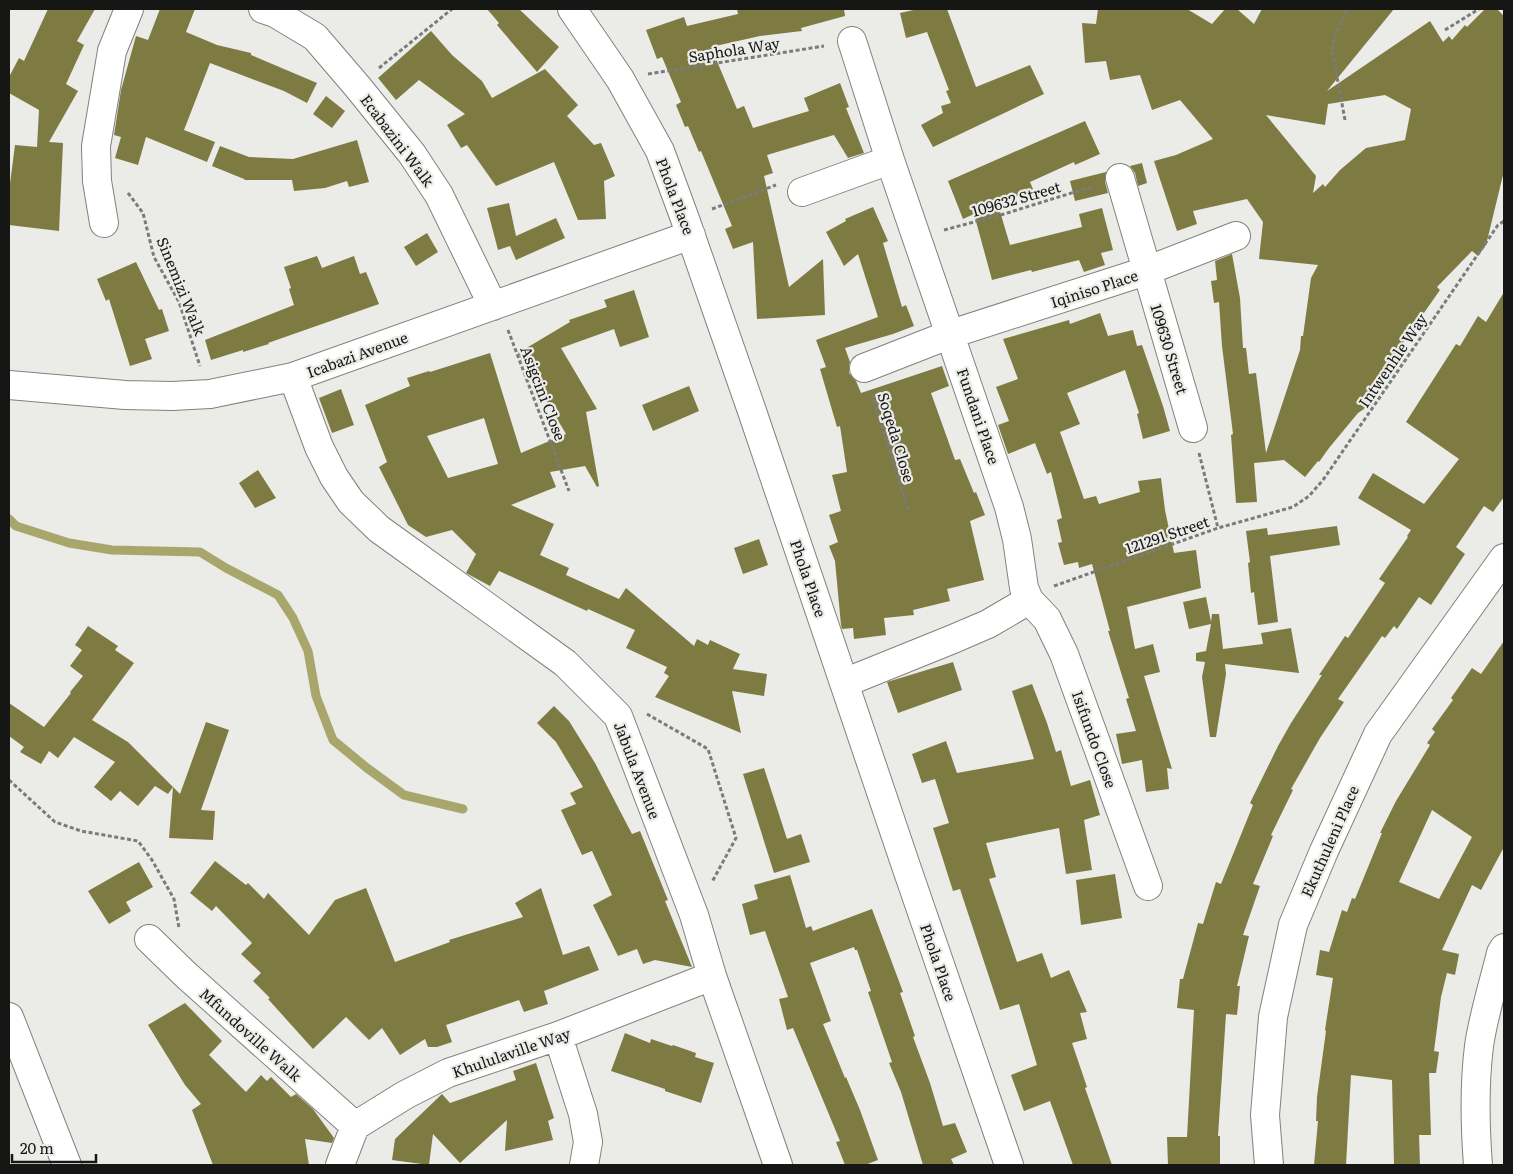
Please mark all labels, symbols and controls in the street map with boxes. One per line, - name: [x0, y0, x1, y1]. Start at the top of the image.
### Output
- street label: Saphola Way: [687, 30, 782, 68]
- street label: Ecabazini Walk: [356, 89, 441, 192]
- street label: Phola Place: [651, 154, 701, 238]
- street label: 109632 Street: [969, 174, 1063, 222]
- street label: Sinemizi Walk: [152, 233, 213, 340]
- street label: Iqiniso Place: [1047, 263, 1141, 313]
- street label: 109630 Street: [1145, 301, 1195, 397]
- street label: Intwenhle Way: [1352, 308, 1432, 412]
- street label: Icabazi Avenue: [303, 325, 411, 383]
- street label: Asigcini Close: [515, 342, 573, 444]
- street label: Fundani Place: [952, 365, 1006, 467]
- street label: Soqeda Close: [872, 389, 922, 485]
- street label: 121291 Street: [1122, 509, 1212, 559]
- street label: Phola Place: [785, 536, 833, 620]
- street label: Isifundo Close: [1067, 687, 1123, 791]
- street label: Jabula Avenue: [609, 718, 667, 822]
- street label: Ekuthuleni Place: [1294, 781, 1364, 901]
- street label: Phola Place: [915, 920, 963, 1004]
- street label: Mfundoville Walk: [195, 982, 308, 1087]
- street label: Khululaville Way: [449, 1021, 574, 1083]
- scale bar: [12, 1132, 96, 1164]
- text: 20 m: [20, 1136, 54, 1159]

